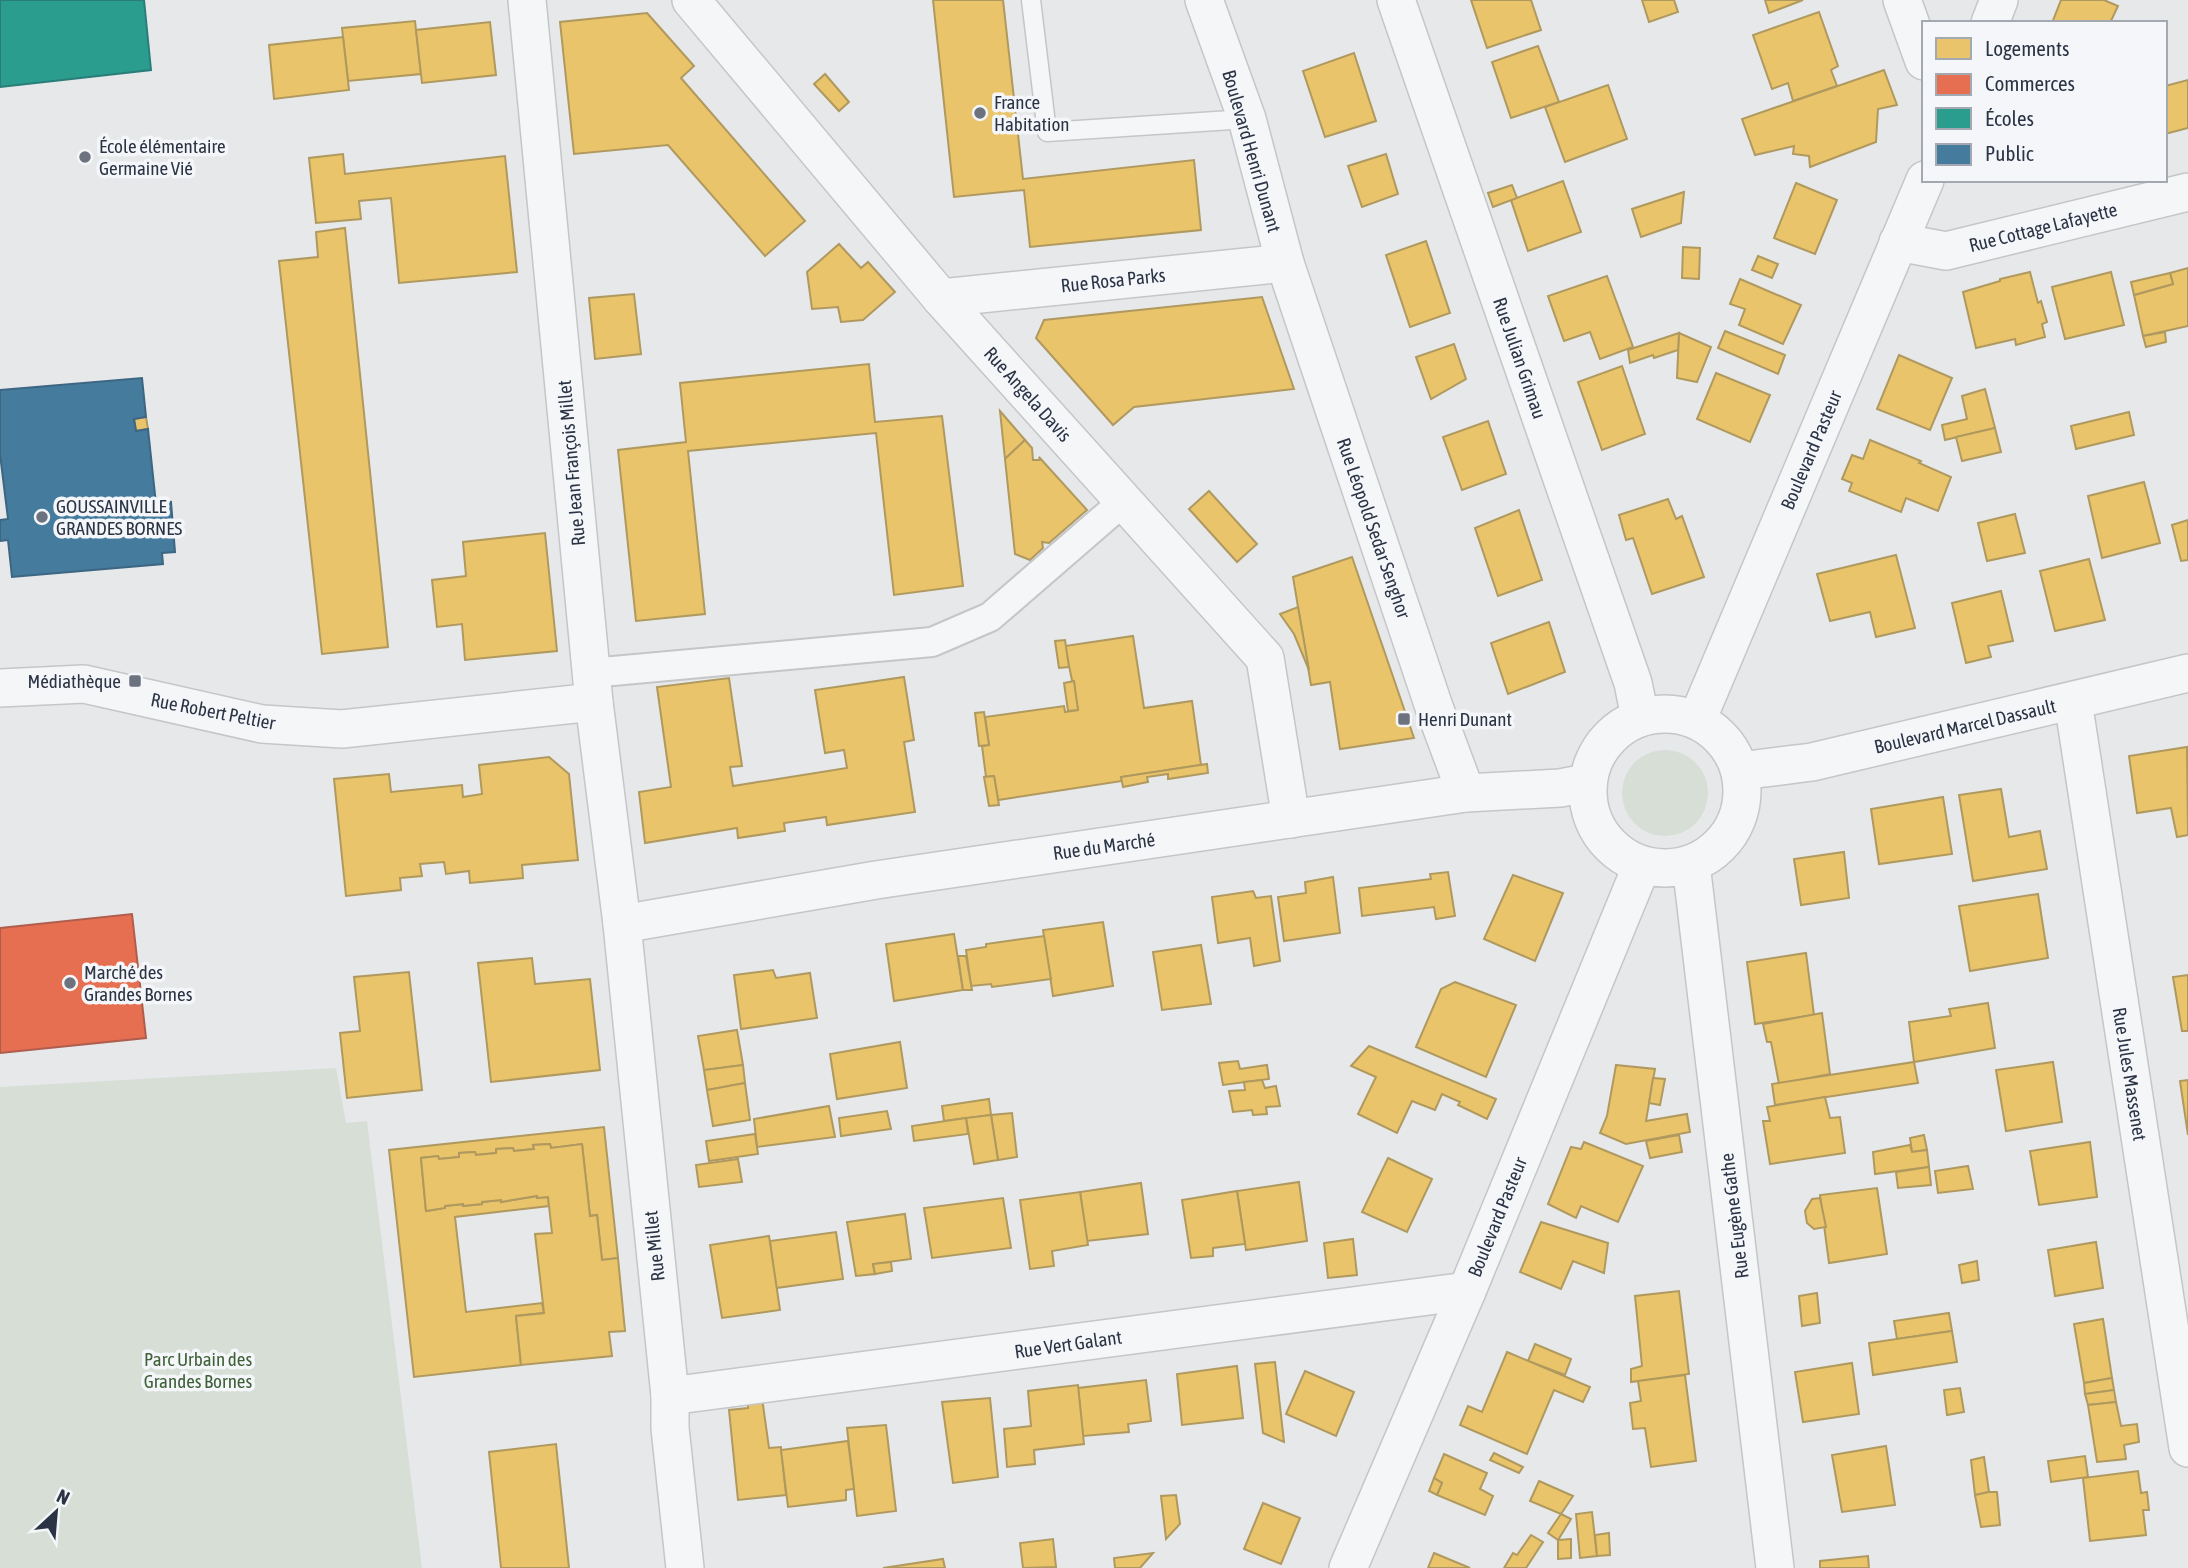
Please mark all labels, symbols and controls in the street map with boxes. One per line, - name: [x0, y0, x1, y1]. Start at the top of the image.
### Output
- legend: [1922, 21, 2167, 182]
- text: Logements: [1985, 36, 2069, 60]
- street label: Boulevard Henri Dunant: [1218, 67, 1286, 235]
- text: Commerces: [1985, 71, 2075, 95]
- place label: France Habitation: [994, 91, 1070, 135]
- marker: France Habitation: [972, 105, 988, 121]
- text: Écoles: [1985, 106, 2034, 130]
- place label: École élémentaire Germaine Vié: [99, 135, 226, 179]
- text: Public: [1985, 141, 2034, 165]
- marker: École élémentaire Germaine Vié: [77, 149, 93, 165]
- street label: Rue Cottage Lafayette: [1967, 198, 2119, 256]
- street label: Rue Rosa Parks: [1060, 264, 1167, 296]
- street label: Rue Julian Grimau: [1489, 294, 1551, 422]
- street label: Rue Angela Davis: [980, 342, 1076, 446]
- street label: Rue Jean François Millet: [553, 379, 589, 547]
- street label: Boulevard Pasteur: [1776, 387, 1846, 513]
- street label: Rue Léopold Sedar Senghor: [1333, 435, 1415, 621]
- place label: GOUSSAINVILLE GRANDES BORNES: [56, 495, 182, 539]
- marker: GOUSSAINVILLE GRANDES BORNES: [34, 509, 50, 525]
- place label: Médiathèque: [28, 670, 121, 692]
- marker: Médiathèque: [127, 673, 143, 689]
- street label: Rue Robert Peltier: [149, 688, 277, 734]
- street label: Boulevard Marcel Dassault: [1872, 694, 2058, 758]
- place label: Henri Dunant: [1418, 708, 1512, 730]
- marker: Henri Dunant: [1396, 711, 1412, 727]
- street label: Rue du Marché: [1052, 828, 1156, 864]
- place label: Marché des Grandes Bornes: [84, 961, 193, 1005]
- marker: Marché des Grandes Bornes: [62, 975, 78, 991]
- street label: Rue Jules Massenet: [2109, 1006, 2151, 1142]
- street label: Rue Eugène Gathe: [1715, 1152, 1753, 1280]
- street label: Boulevard Pasteur: [1463, 1154, 1531, 1280]
- street label: Rue Millet: [639, 1210, 669, 1282]
- street label: Rue Vert Galant: [1013, 1326, 1123, 1362]
- park label: Parc Urbain des Grandes Bornes: [144, 1348, 252, 1392]
- north arrow: [21, 1477, 91, 1547]
- text: N: [54, 1484, 73, 1509]

